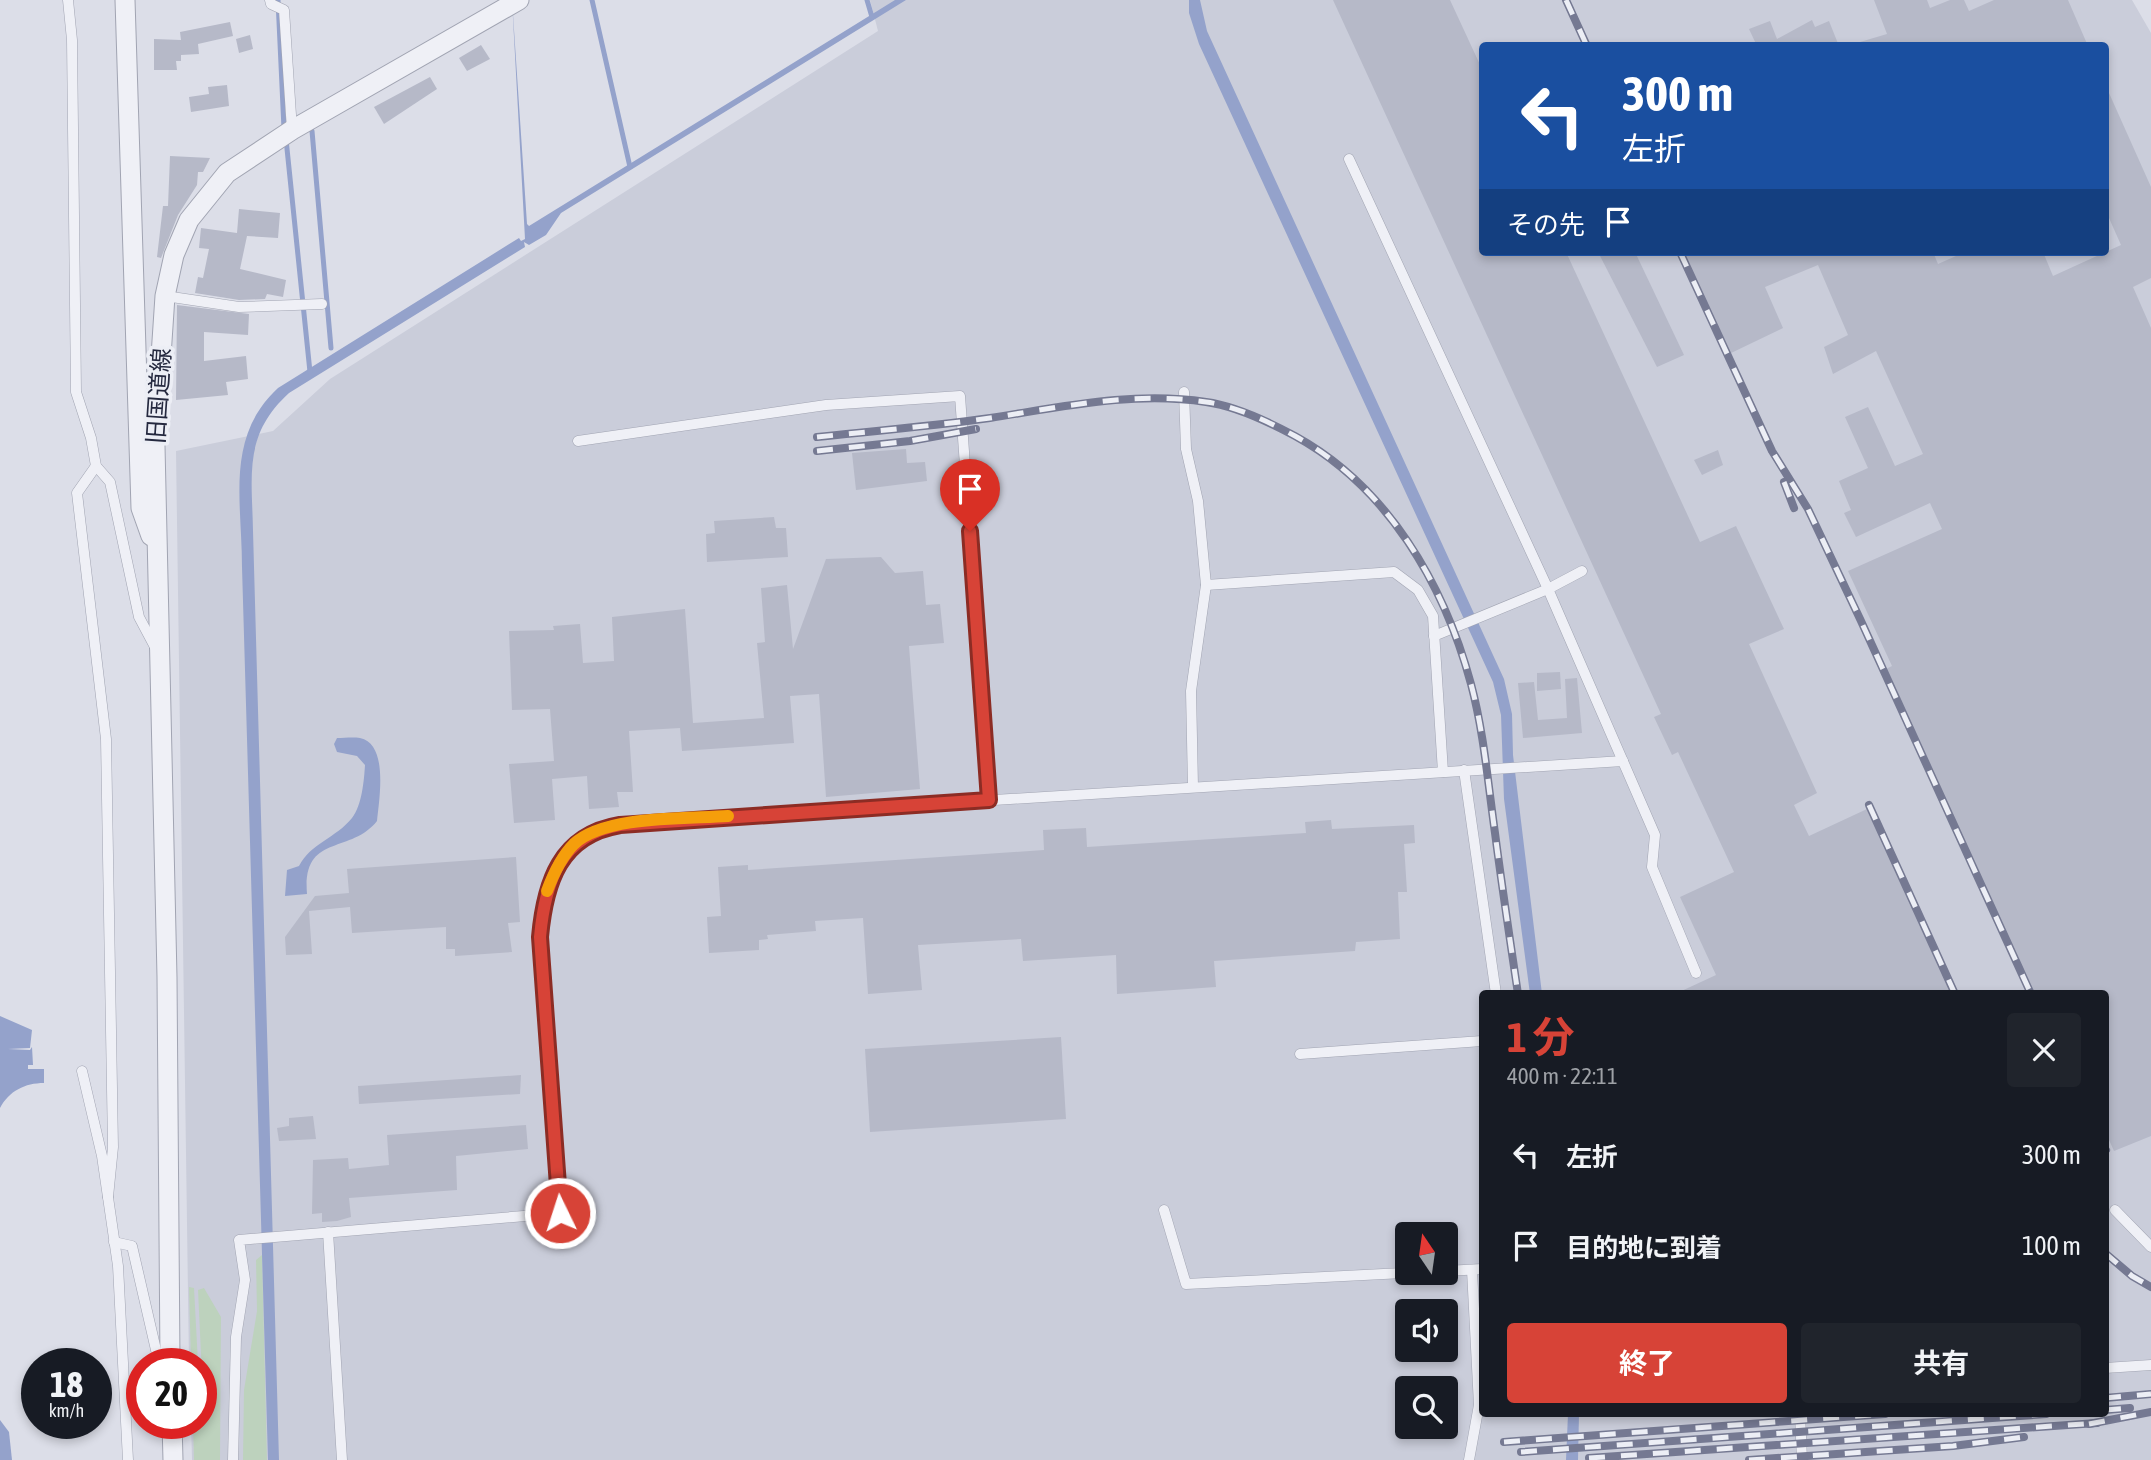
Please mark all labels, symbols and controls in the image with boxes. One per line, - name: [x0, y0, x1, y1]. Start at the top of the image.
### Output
- text: 300 m: [1622, 65, 1733, 121]
- icon: left: [1507, 70, 1598, 161]
- text: 左折: [1622, 130, 1686, 167]
- icon: arrive: [1599, 203, 1637, 241]
- text: その先: [1507, 210, 1585, 240]
- street label: 旧国道線: [142, 347, 175, 445]
- pin: [940, 459, 1000, 531]
- icon: arrive: [951, 470, 989, 508]
- text: 1 分: [1507, 1013, 1575, 1061]
- button: close: [2007, 1013, 2081, 1087]
- text: 400 m · 22:11: [1507, 1063, 1618, 1089]
- icon: left: [1507, 1136, 1545, 1174]
- text: 300 m: [2022, 1140, 2081, 1170]
- text: 左折: [1566, 1142, 1618, 1172]
- position arrow: [523, 1176, 597, 1250]
- north arrow: [1395, 1222, 1458, 1284]
- map controls: [1395, 1222, 1458, 1439]
- icon: arrive: [1507, 1227, 1545, 1265]
- text: 100 m: [2022, 1231, 2081, 1261]
- text: 目的地に到着: [1566, 1233, 1722, 1263]
- button: sound: [1395, 1299, 1458, 1362]
- button: 終了: [1507, 1323, 1787, 1403]
- button: 共有: [1801, 1323, 2081, 1403]
- speed limit sign: 20: [126, 1348, 217, 1439]
- text: 18: [50, 1364, 83, 1404]
- button: search: [1395, 1376, 1458, 1439]
- text: km/h: [49, 1400, 84, 1421]

